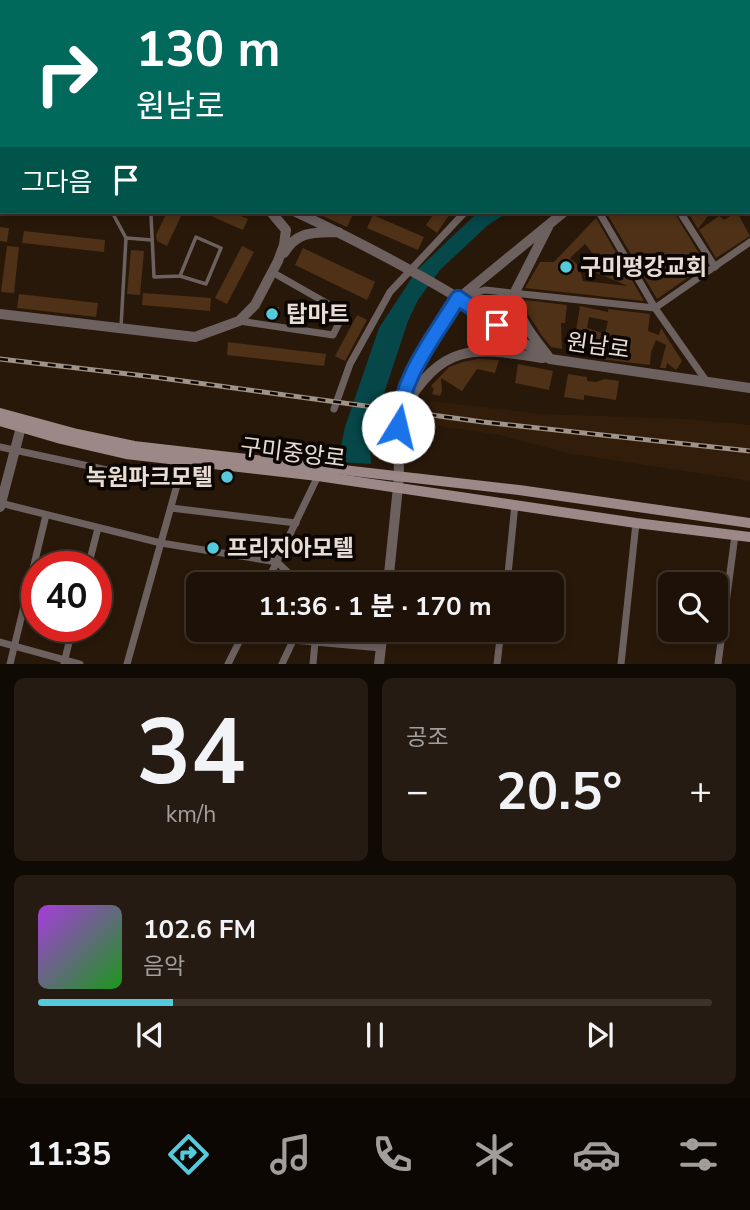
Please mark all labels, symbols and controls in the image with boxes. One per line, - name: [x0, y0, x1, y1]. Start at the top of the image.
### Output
- text: 130 m: [136, 16, 280, 83]
- icon: right: [21, 28, 112, 119]
- text: 원남로: [136, 85, 224, 128]
- icon: arrive: [107, 161, 145, 199]
- text: 그다음: [21, 165, 93, 200]
- place label: 구미평강교회: [580, 252, 707, 283]
- marker: 구미평강교회: [558, 259, 574, 275]
- pin: [467, 295, 527, 355]
- place label: 탑마트: [286, 299, 349, 330]
- marker: 탑마트: [264, 306, 280, 322]
- icon: arrive: [478, 306, 516, 344]
- street label: 원남로: [564, 326, 632, 366]
- position arrow: [361, 390, 435, 464]
- street label: 구미중앙로: [239, 431, 347, 475]
- place label: 녹원파크모텔: [86, 462, 213, 493]
- marker: 녹원파크모텔: [219, 469, 235, 485]
- place label: 프리지아모텔: [227, 533, 354, 564]
- marker: 프리지아모텔: [205, 540, 221, 556]
- speed limit sign: 40: [21, 551, 112, 642]
- map controls: [658, 572, 728, 642]
- button: search: [658, 572, 728, 642]
- text: 11:36 · 1 분 · 170 m: [259, 589, 492, 624]
- text: 34: [136, 691, 246, 815]
- text: 공조: [406, 722, 448, 753]
- text: 20.5°: [496, 756, 622, 827]
- text: −: [406, 766, 429, 817]
- text: +: [689, 766, 712, 817]
- text: km/h: [166, 799, 216, 830]
- text: 102.6 FM: [143, 912, 256, 947]
- text: 음악: [143, 951, 185, 982]
- icon: previous: [131, 1016, 169, 1054]
- icon: pause: [356, 1016, 394, 1054]
- icon: next: [581, 1016, 619, 1054]
- icon: directions: [164, 1130, 213, 1179]
- icon: music: [266, 1130, 315, 1179]
- icon: phone: [368, 1130, 417, 1179]
- icon: climate: [470, 1130, 519, 1179]
- icon: car: [572, 1130, 621, 1179]
- icon: filters: [674, 1130, 723, 1179]
- text: 11:35: [27, 1133, 111, 1176]

